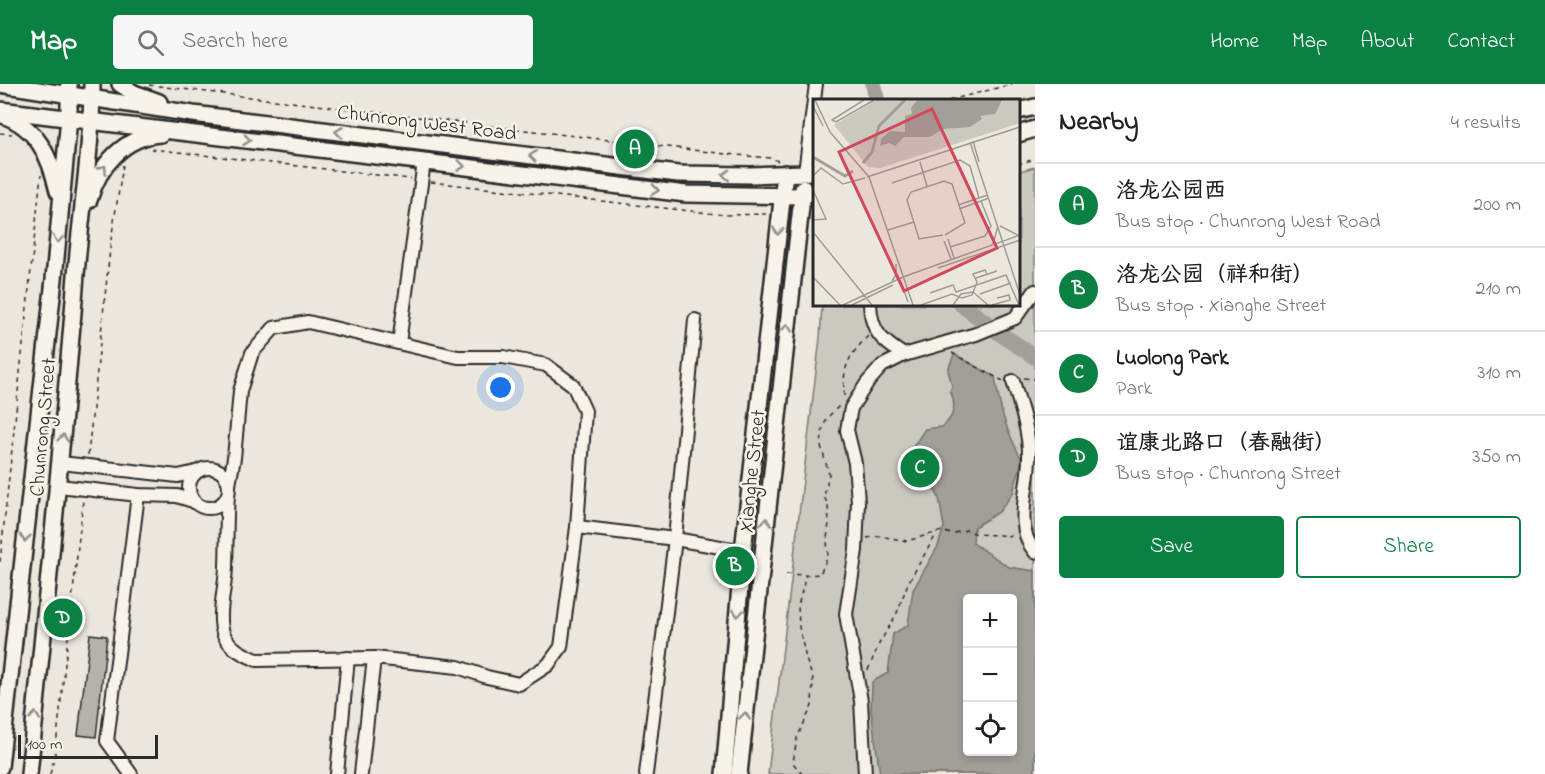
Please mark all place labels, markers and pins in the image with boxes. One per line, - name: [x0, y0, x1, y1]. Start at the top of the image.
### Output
- pin: A: [616, 126, 654, 172]
- pin: C: [900, 446, 940, 490]
- pin: B: [716, 544, 754, 588]
- pin: D: [44, 596, 82, 640]

